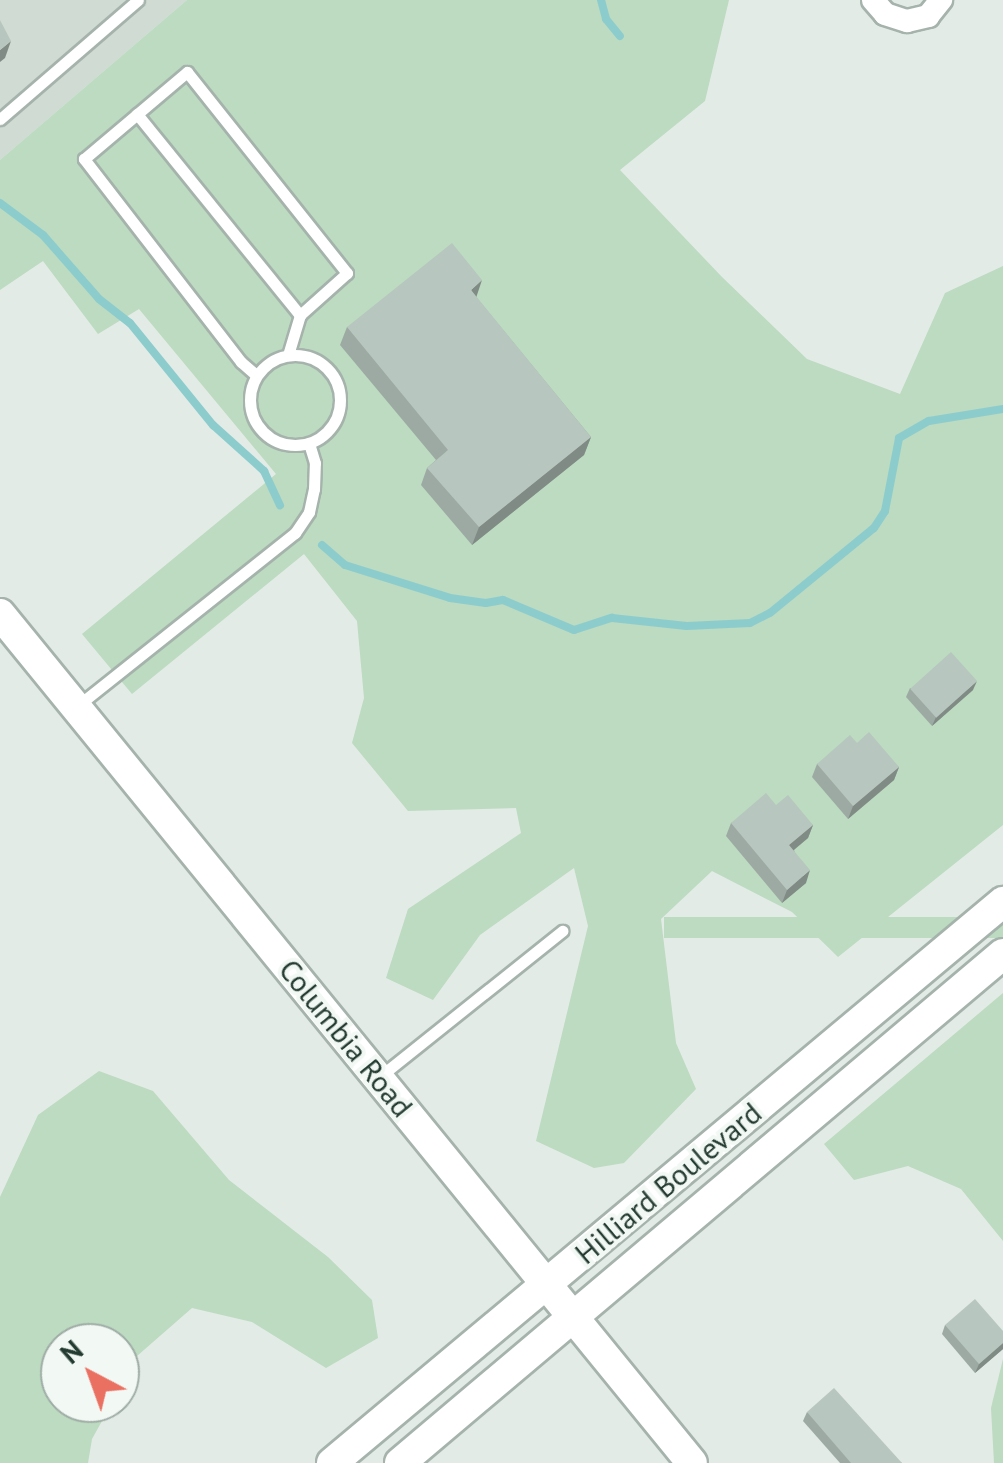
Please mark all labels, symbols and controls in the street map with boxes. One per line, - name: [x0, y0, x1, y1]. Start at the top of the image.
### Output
- street label: Columbia Road: [272, 952, 420, 1124]
- street label: Hilliard Boulevard: [568, 1095, 768, 1271]
- north arrow: [40, 1323, 140, 1423]
- text: N: [52, 1331, 90, 1371]

